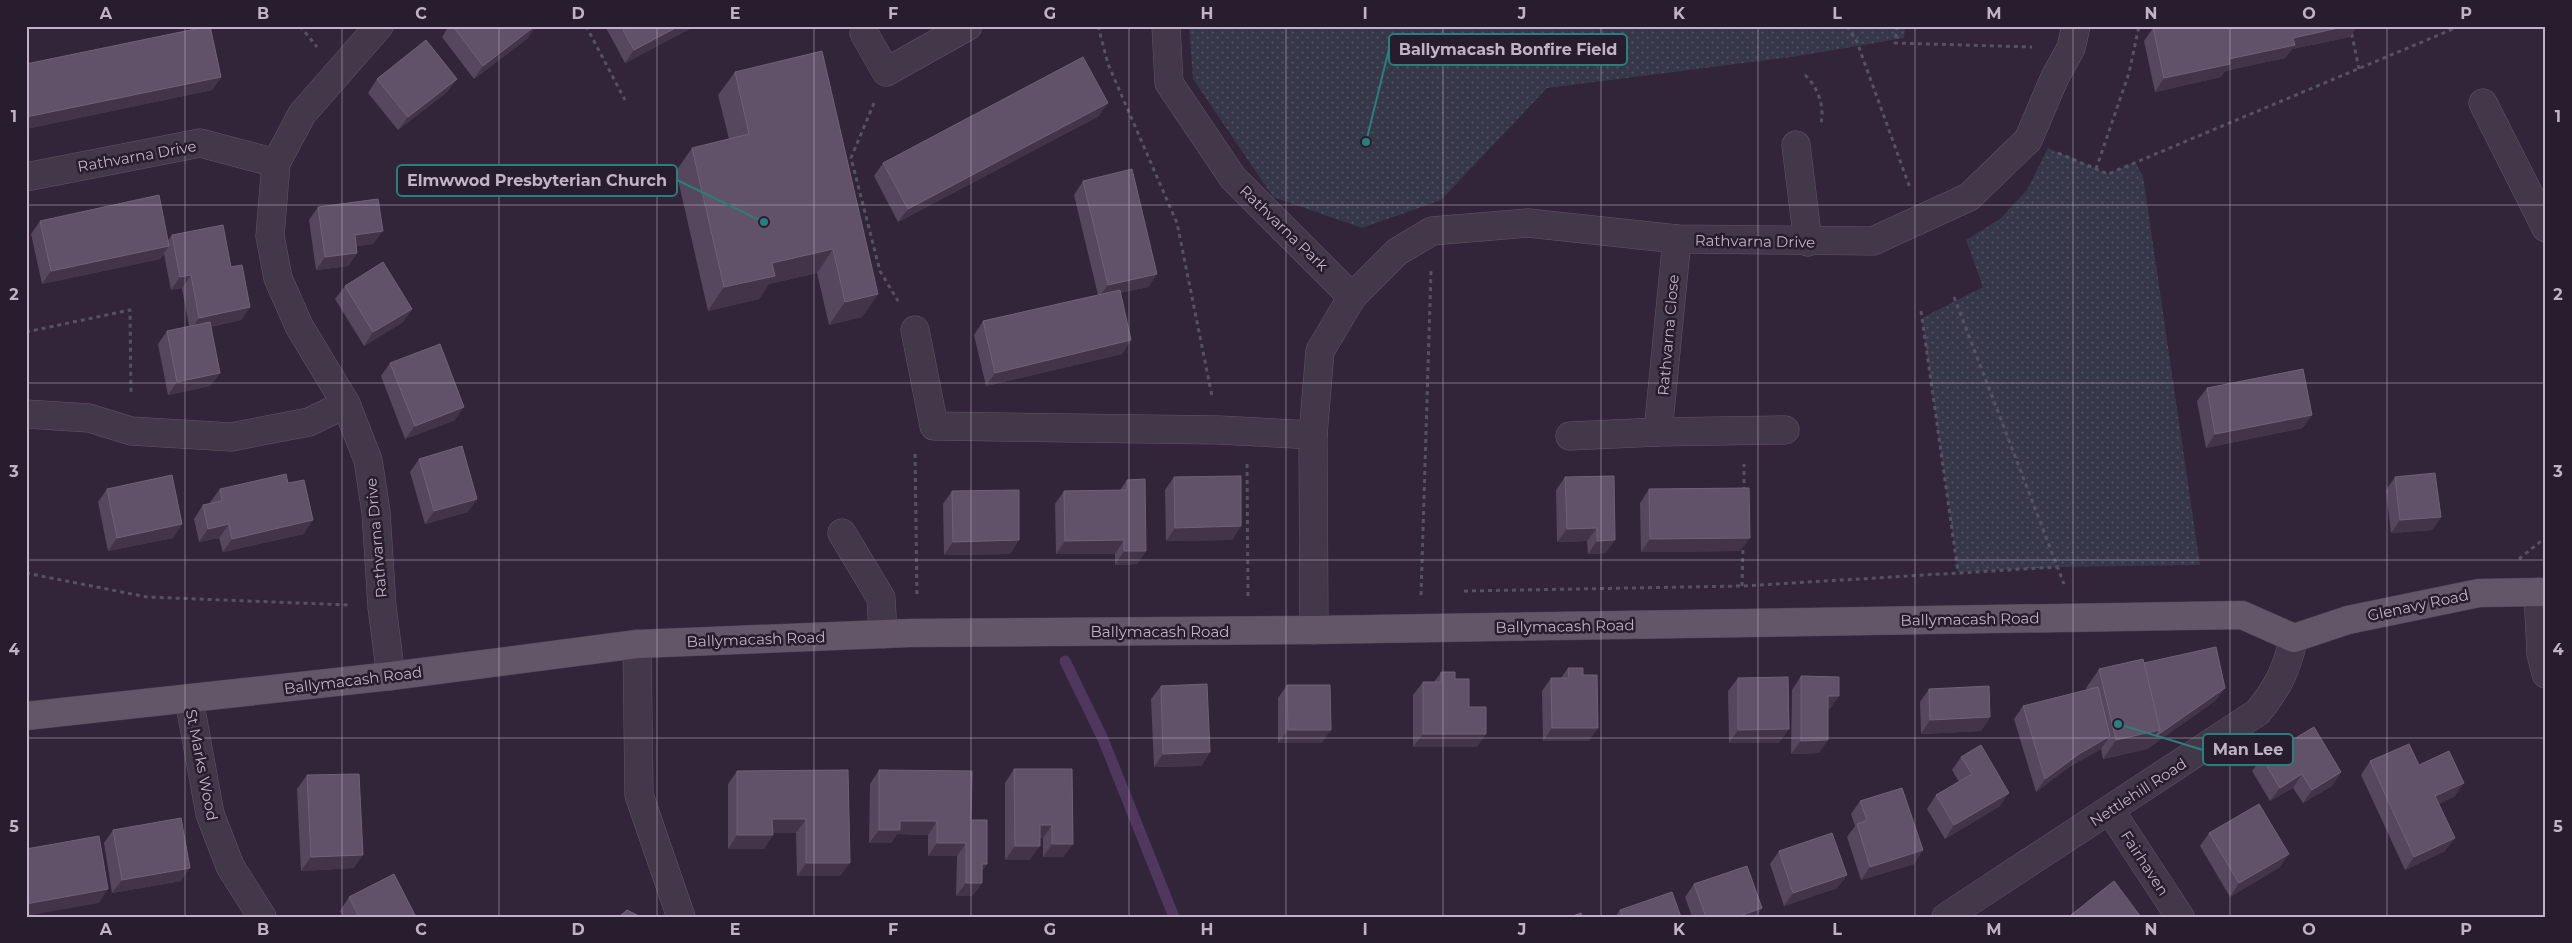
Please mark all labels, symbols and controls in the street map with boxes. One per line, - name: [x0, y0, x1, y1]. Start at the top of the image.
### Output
- text: A: [99, 4, 113, 23]
- text: B: [257, 4, 269, 23]
- text: C: [415, 4, 427, 23]
- text: D: [571, 4, 585, 23]
- text: E: [730, 4, 740, 23]
- text: F: [888, 4, 898, 23]
- text: G: [1044, 4, 1056, 23]
- text: H: [1201, 4, 1213, 23]
- text: I: [1362, 4, 1368, 23]
- text: J: [1517, 4, 1526, 23]
- text: K: [1673, 4, 1686, 23]
- text: L: [1832, 4, 1842, 23]
- text: M: [1986, 4, 2002, 23]
- text: N: [2145, 4, 2157, 23]
- text: O: [2302, 4, 2316, 23]
- text: P: [2460, 4, 2472, 23]
- callout: Ballymacash Bonfire Field: [1389, 34, 1627, 65]
- text: Ballymacash Bonfire Field: [1399, 40, 1617, 59]
- text: 1: [11, 107, 17, 126]
- text: 1: [2555, 107, 2561, 126]
- street label: Rathvarna Drive: [76, 136, 198, 176]
- callout: Elmwwod Presbyterian Church: [397, 165, 677, 196]
- text: Elmwwod Presbyterian Church: [407, 171, 667, 190]
- street label: Rathvarna Park: [1236, 181, 1332, 275]
- street label: Rathvarna Drive: [1695, 230, 1815, 252]
- street label: Rathvarna Close: [1653, 274, 1683, 396]
- text: 2: [9, 285, 19, 304]
- text: 2: [2553, 285, 2563, 304]
- text: 3: [8, 462, 19, 481]
- text: 3: [2552, 462, 2563, 481]
- street label: Rathvarna Drive: [361, 477, 391, 599]
- street label: Glenavy Road: [2366, 585, 2470, 625]
- street label: Ballymacash Road: [1900, 608, 2040, 630]
- street label: Ballymacash Road: [1495, 615, 1635, 637]
- street label: Ballymacash Road: [1091, 622, 1229, 641]
- street label: Ballymacash Road: [686, 627, 826, 651]
- text: 4: [8, 640, 20, 659]
- text: 4: [2552, 640, 2564, 659]
- street label: Ballymacash Road: [283, 662, 423, 698]
- street label: St Marks Wood: [182, 708, 222, 822]
- callout: Man Lee: [2203, 734, 2293, 765]
- text: Man Lee: [2213, 740, 2283, 759]
- street label: Nettlehill Road: [2086, 754, 2190, 830]
- text: 5: [9, 817, 19, 836]
- text: 5: [2553, 817, 2563, 836]
- street label: Fairhaven: [2117, 827, 2173, 899]
- text: A: [99, 920, 113, 939]
- text: B: [257, 920, 269, 939]
- text: C: [415, 920, 427, 939]
- text: D: [571, 920, 585, 939]
- text: E: [730, 920, 740, 939]
- text: F: [888, 920, 898, 939]
- text: G: [1044, 920, 1056, 939]
- text: H: [1201, 920, 1213, 939]
- text: I: [1362, 920, 1368, 939]
- text: J: [1517, 920, 1526, 939]
- text: K: [1673, 920, 1686, 939]
- text: L: [1832, 920, 1842, 939]
- text: M: [1986, 920, 2002, 939]
- text: N: [2145, 920, 2157, 939]
- text: O: [2302, 920, 2316, 939]
- text: P: [2460, 920, 2472, 939]

